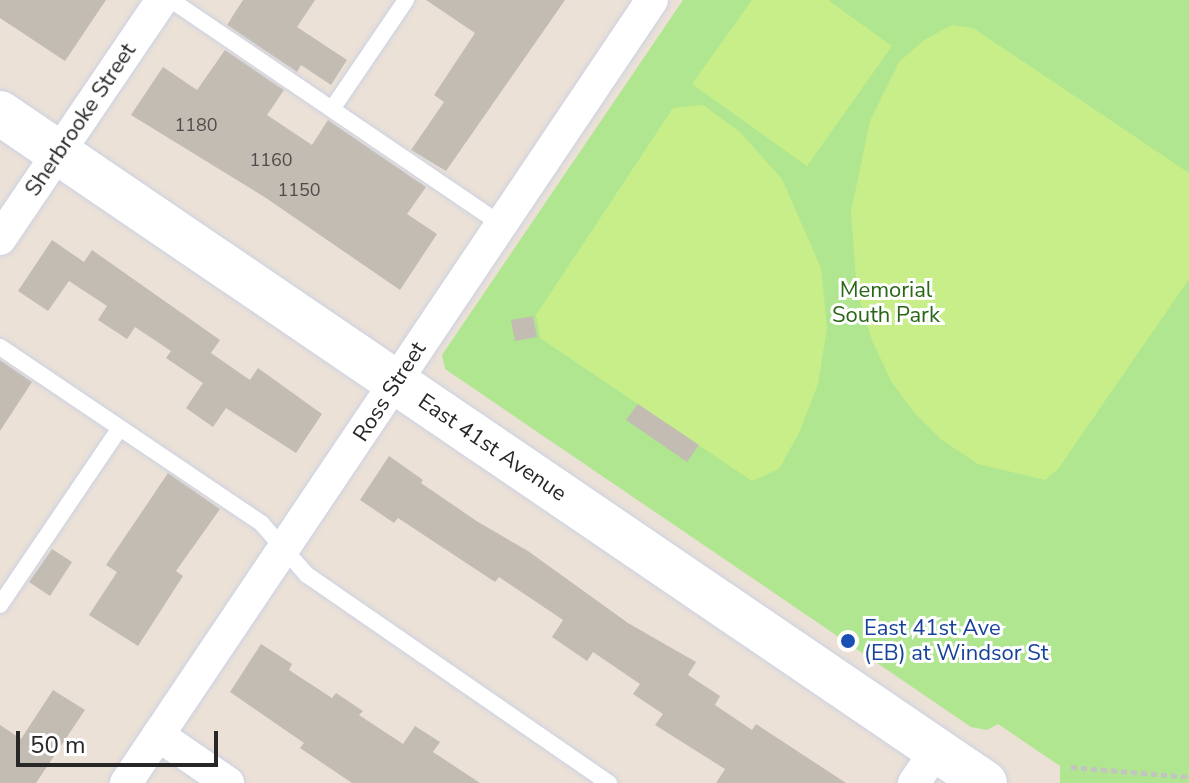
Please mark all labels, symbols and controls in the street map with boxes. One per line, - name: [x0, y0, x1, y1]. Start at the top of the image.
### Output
- street label: Sherbrooke Street: [20, 39, 142, 201]
- house number: 1180: [174, 114, 218, 136]
- house number: 1160: [249, 149, 293, 171]
- house number: 1150: [277, 179, 321, 201]
- park label: Memorial South Park: [832, 277, 940, 328]
- street label: Ross Street: [348, 337, 432, 447]
- street label: East 41st Avenue: [413, 389, 571, 507]
- place label: East 41st Ave (EB) at Windsor St: [864, 615, 1048, 666]
- marker: East 41st Ave (EB) at Windsor St: [839, 632, 857, 650]
- scale bar: [20, 715, 222, 765]
- text: 50 m: [30, 729, 86, 761]

